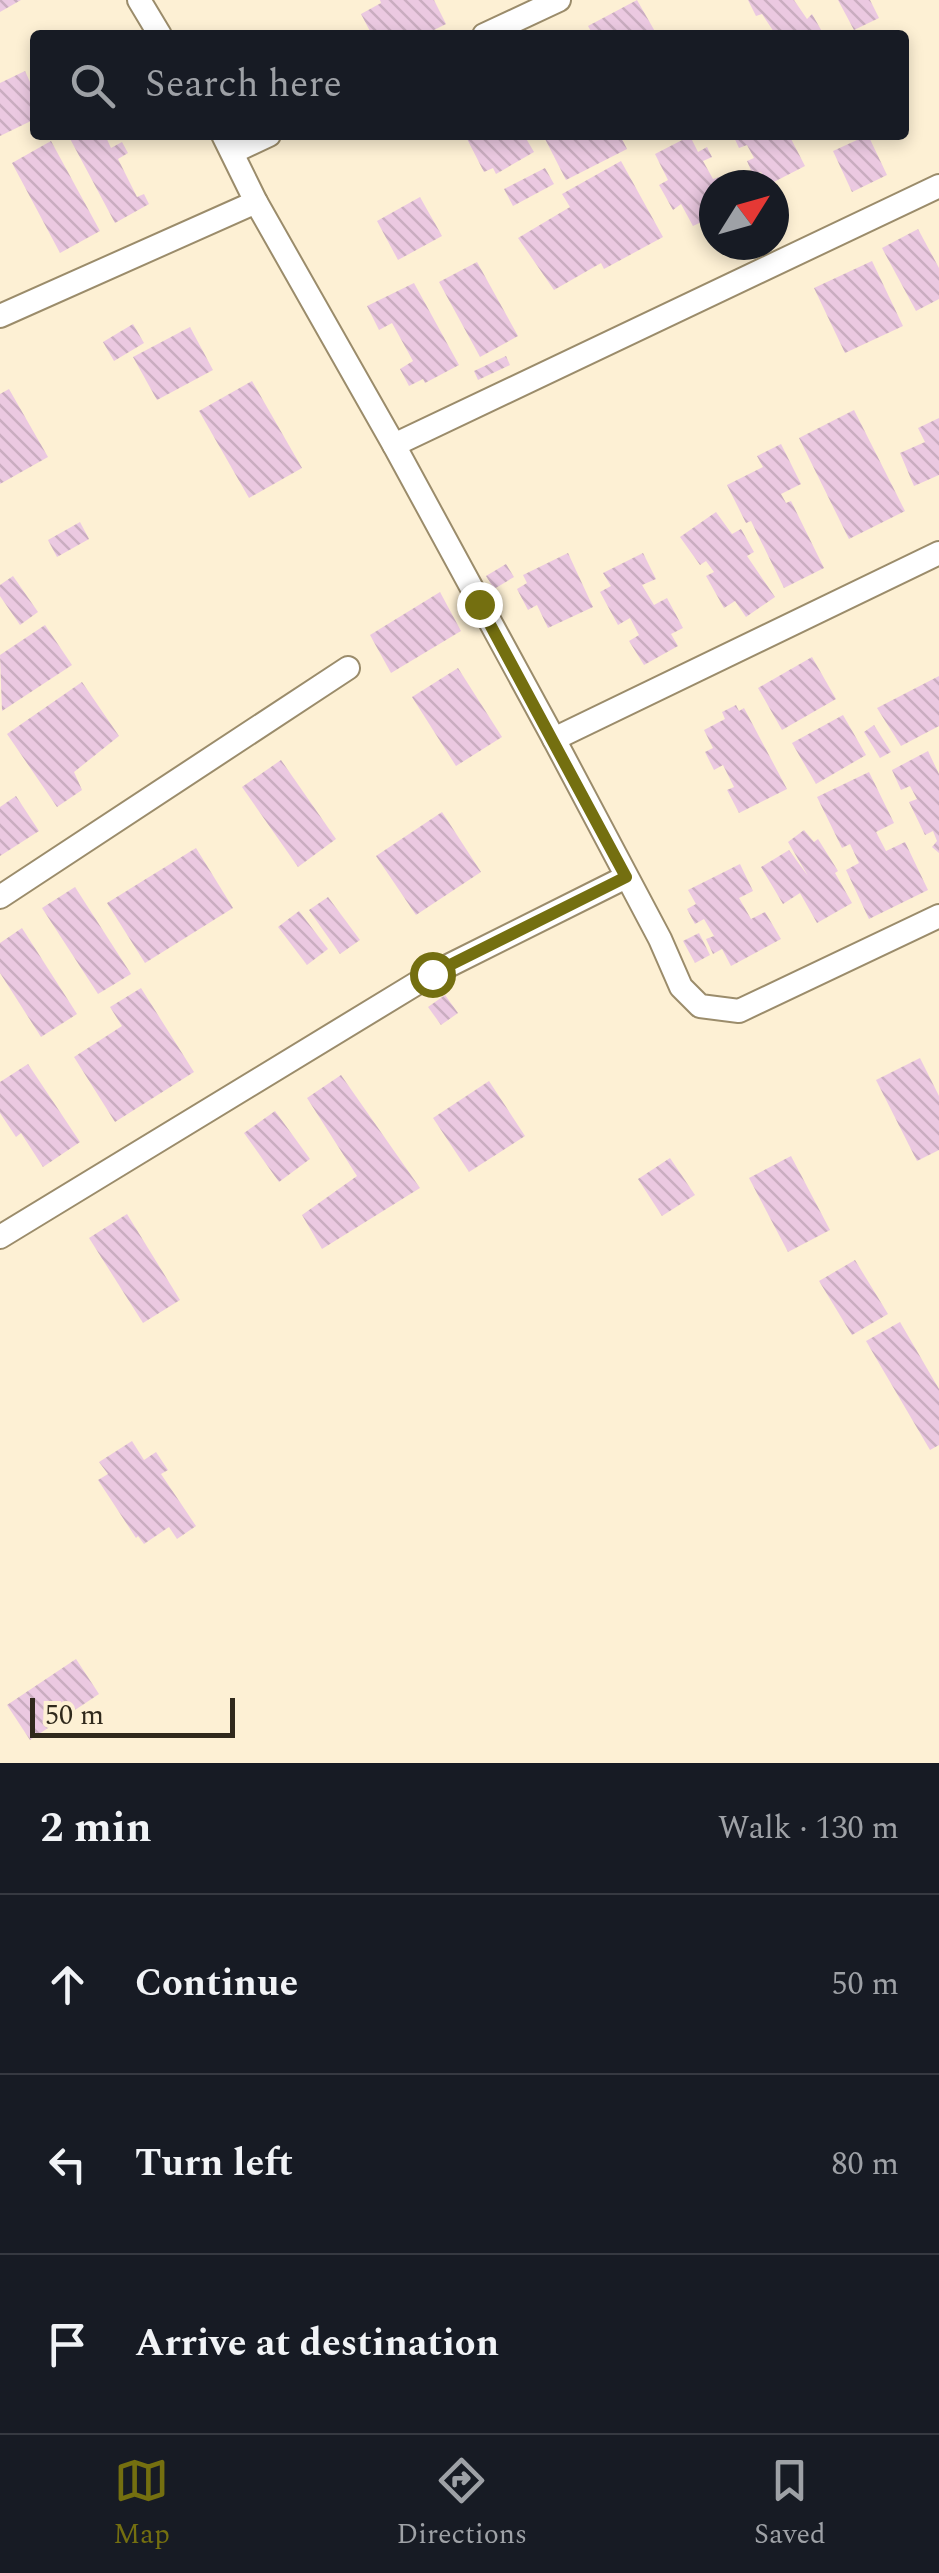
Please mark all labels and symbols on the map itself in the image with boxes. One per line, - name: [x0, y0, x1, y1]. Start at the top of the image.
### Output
- north arrow: [699, 170, 789, 260]
- route end: [457, 582, 503, 628]
- route start: [410, 952, 456, 998]
- scale bar: [30, 1693, 235, 1738]

